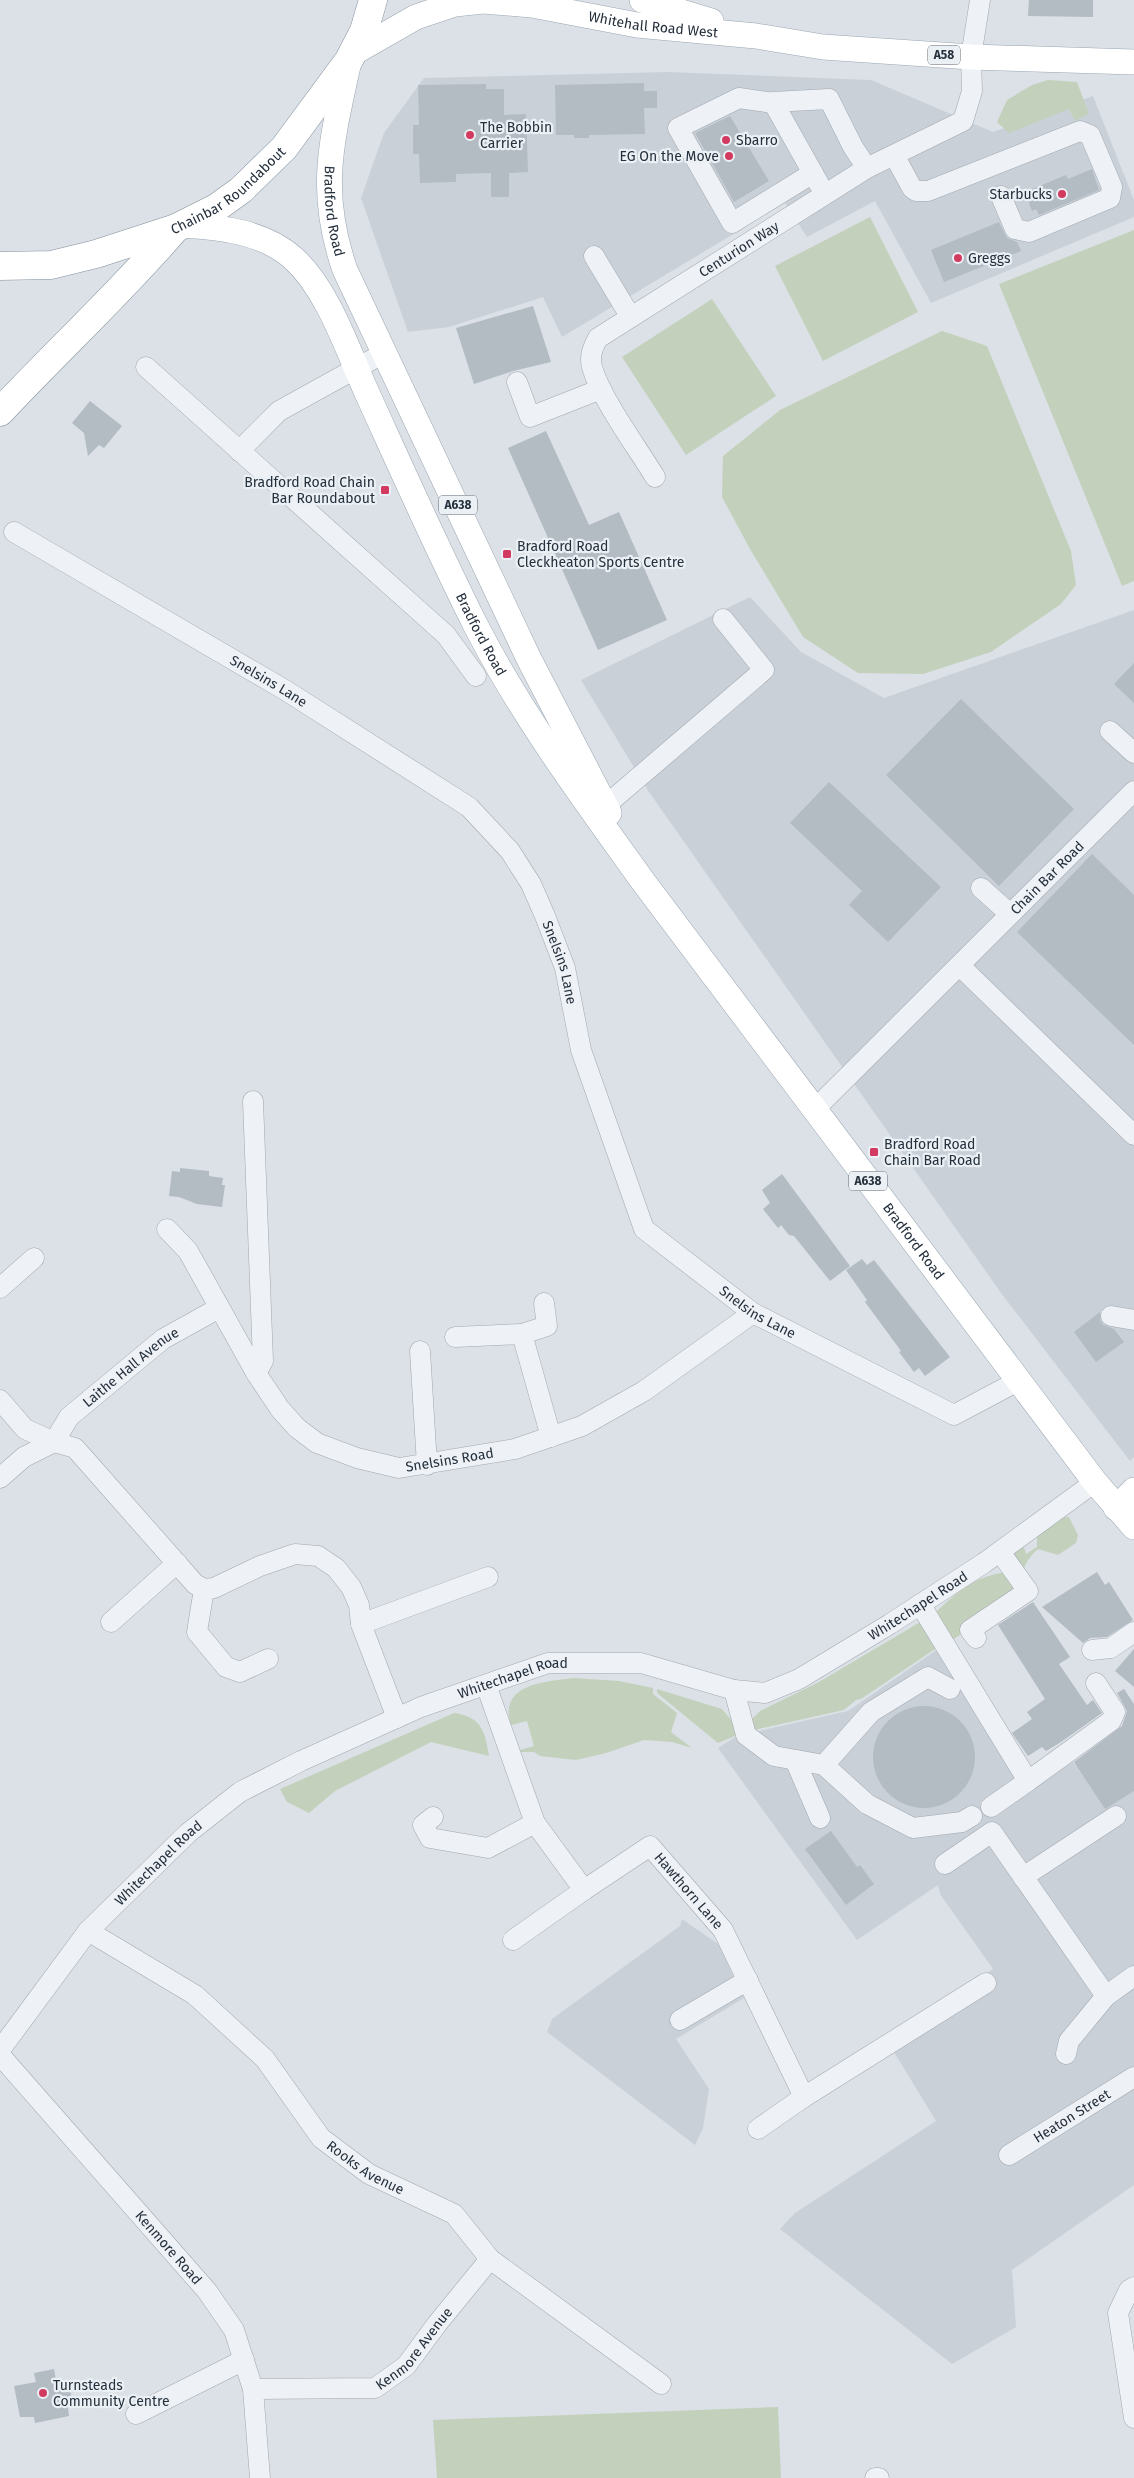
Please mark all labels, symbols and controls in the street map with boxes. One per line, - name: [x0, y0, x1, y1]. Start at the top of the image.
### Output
- street label: Whitehall Road West: [587, 7, 720, 41]
- road number: A58: [928, 46, 960, 64]
- place label: The Bobbin Carrier: [480, 119, 552, 152]
- marker: The Bobbin Carrier: [464, 129, 476, 141]
- place label: Sbarro: [736, 132, 778, 149]
- marker: Sbarro: [720, 134, 732, 146]
- street label: Chainbar Roundabout: [169, 142, 290, 238]
- place label: EG On the Move: [619, 148, 719, 165]
- marker: EG On the Move: [723, 150, 735, 162]
- street label: Bradford Road: [321, 165, 349, 258]
- place label: Starbucks: [990, 186, 1052, 203]
- marker: Starbucks: [1056, 188, 1068, 200]
- street label: Centurion Way: [695, 217, 782, 281]
- place label: Greggs: [968, 250, 1011, 267]
- marker: Greggs: [952, 252, 964, 264]
- place label: Bradford Road Chain Bar Roundabout: [244, 474, 376, 507]
- marker: Bradford Road Chain Bar Roundabout: [379, 484, 391, 496]
- road number: A638: [439, 496, 477, 514]
- place label: Bradford Road Cleckheaton Sports Centre: [517, 538, 684, 571]
- marker: Bradford Road Cleckheaton Sports Centre: [501, 548, 513, 560]
- street label: Bradford Road: [452, 590, 510, 679]
- street label: Snelsins Lane: [227, 651, 310, 710]
- street label: Chain Bar Road: [1007, 837, 1087, 918]
- street label: Snelsins Lane: [539, 918, 580, 1006]
- place label: Bradford Road Chain Bar Road: [884, 1136, 981, 1169]
- marker: Bradford Road Chain Bar Road: [868, 1146, 880, 1158]
- road number: A638: [849, 1172, 887, 1190]
- street label: Bradford Road: [879, 1199, 948, 1283]
- street label: Snelsins Lane: [716, 1282, 799, 1342]
- street label: Laithe Hall Avenue: [79, 1324, 182, 1411]
- street label: Snelsins Road: [404, 1444, 495, 1475]
- street label: Whitechapel Road: [865, 1567, 971, 1644]
- street label: Whitechapel Road: [455, 1654, 568, 1702]
- street label: Whitechapel Road: [111, 1817, 205, 1909]
- street label: Hawthorn Lane: [651, 1849, 727, 1933]
- street label: Heaton Street: [1030, 2085, 1114, 2146]
- street label: Rooks Avenue: [323, 2137, 407, 2198]
- street label: Kenmore Road: [132, 2207, 206, 2288]
- street label: Kenmore Avenue: [372, 2304, 456, 2393]
- place label: Turnsteads Community Centre: [53, 2377, 170, 2410]
- marker: Turnsteads Community Centre: [37, 2387, 49, 2399]

